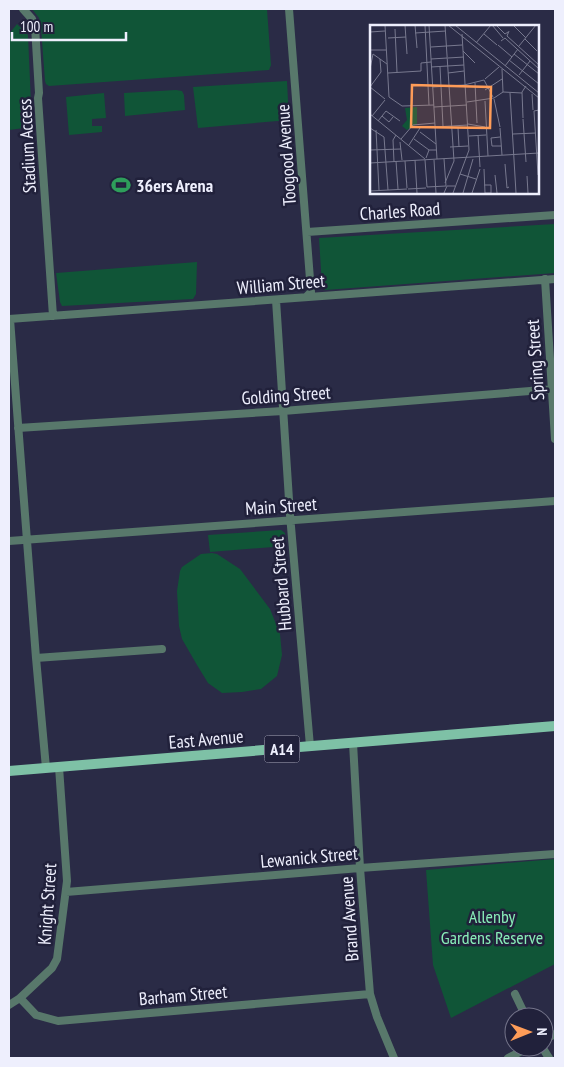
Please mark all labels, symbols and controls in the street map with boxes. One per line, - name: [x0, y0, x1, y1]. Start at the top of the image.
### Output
- scale bar: [12, 10, 126, 42]
- text: 100 m: [20, 17, 53, 36]
- inset map: [370, 25, 539, 194]
- street label: Stadium Access: [13, 98, 41, 194]
- street label: Toogood Avenue: [271, 103, 301, 207]
- sports icon: 36ers Arena: [110, 174, 132, 196]
- place label: 36ers Arena: [136, 174, 213, 197]
- street label: Charles Road: [359, 197, 441, 225]
- street label: William Street: [236, 269, 326, 299]
- street label: Spring Street: [521, 319, 549, 401]
- street label: Golding Street: [241, 380, 331, 410]
- street label: Main Street: [245, 492, 318, 520]
- street label: Hubbard Street: [265, 536, 297, 632]
- street label: East Avenue: [168, 724, 244, 754]
- road number: A14: [264, 736, 300, 762]
- street label: Lewanick Street: [259, 841, 359, 873]
- street label: Knight Street: [33, 862, 61, 946]
- street label: Brand Avenue: [335, 876, 363, 962]
- park label: Allenby Gardens Reserve: [441, 905, 543, 949]
- street label: Barham Street: [138, 980, 228, 1010]
- north arrow: [504, 1007, 554, 1057]
- text: N: [533, 1028, 551, 1036]

